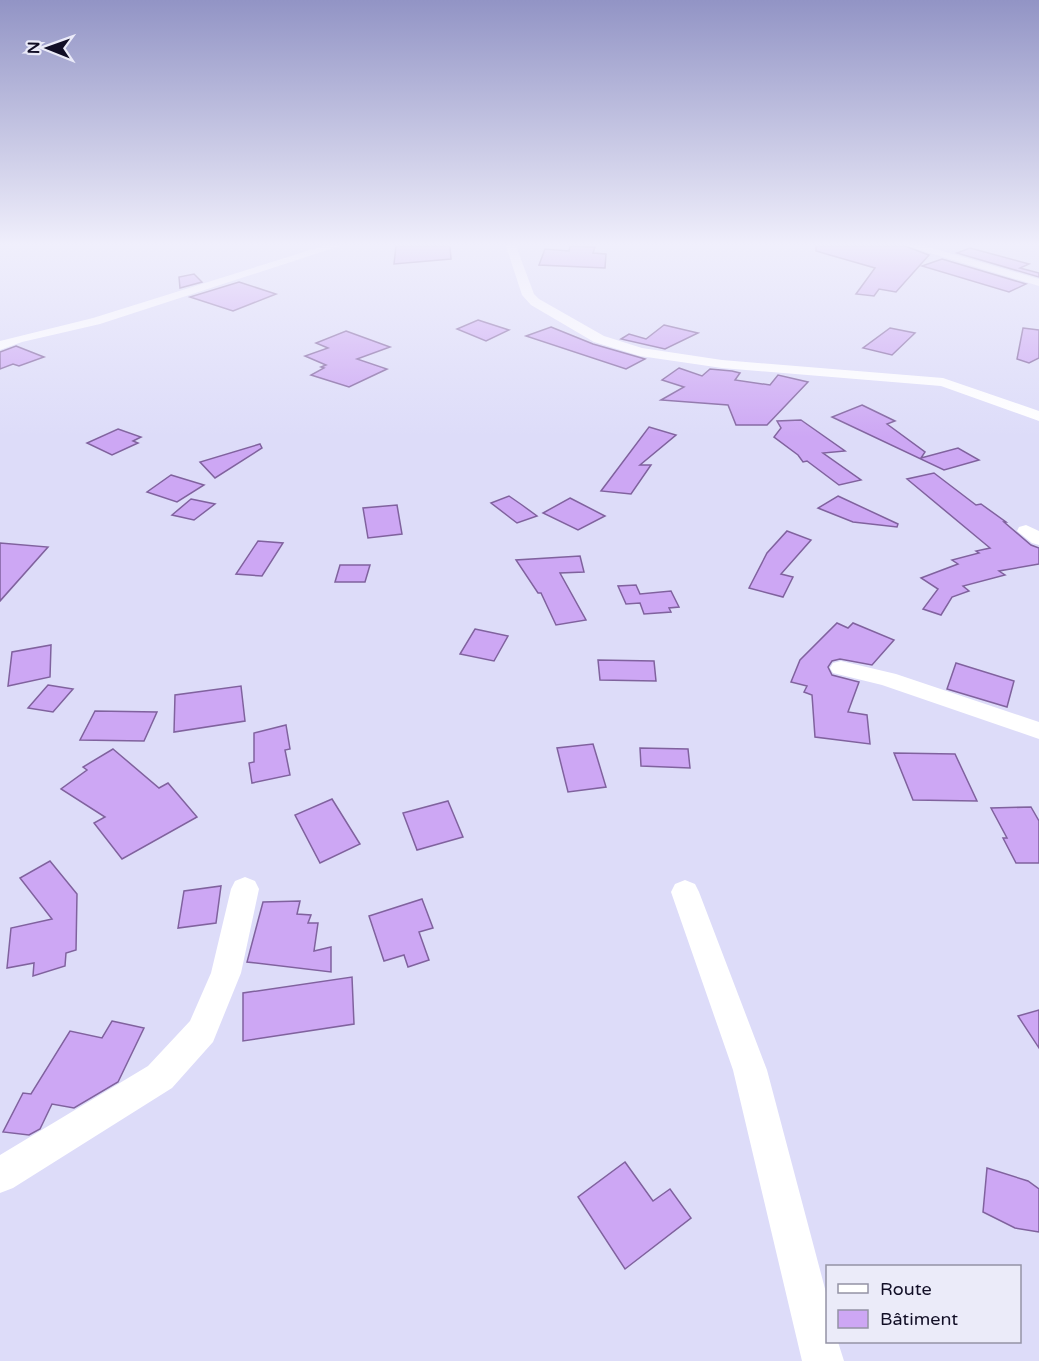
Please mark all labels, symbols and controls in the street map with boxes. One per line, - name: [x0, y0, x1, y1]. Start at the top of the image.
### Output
- north arrow: [18, 18, 78, 78]
- text: N: [24, 41, 44, 54]
- legend: [826, 1265, 1021, 1343]
- text: Route: [880, 1278, 932, 1300]
- text: Bâtiment: [880, 1308, 958, 1330]

